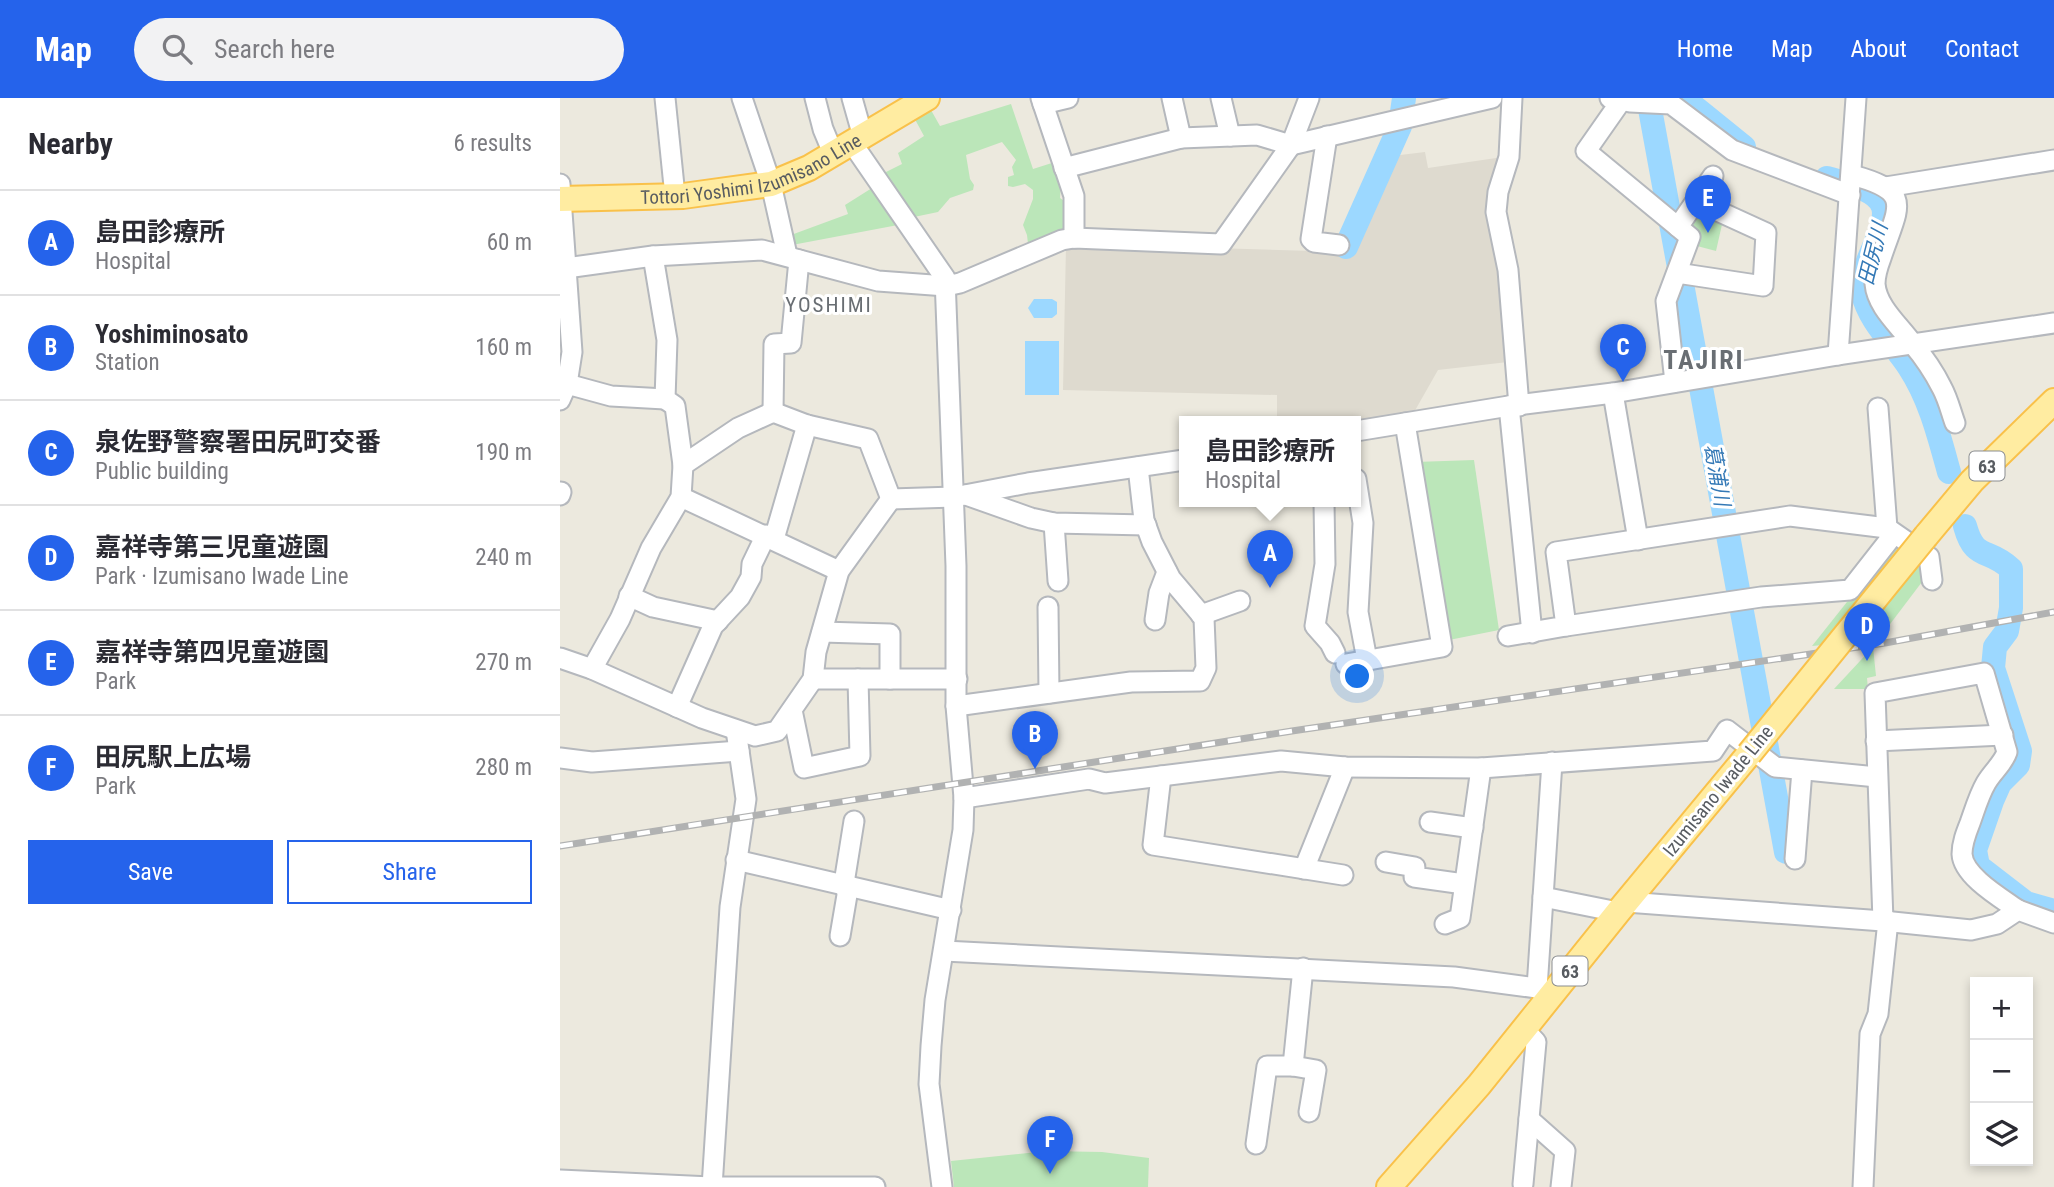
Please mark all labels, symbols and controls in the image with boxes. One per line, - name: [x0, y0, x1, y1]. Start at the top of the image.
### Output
- search box: [134, 18, 624, 81]
- text: Map: [35, 30, 92, 69]
- icon: search: [158, 30, 196, 68]
- text: Search here: [214, 34, 335, 64]
- text: Home: [1677, 35, 1733, 63]
- text: Map: [1771, 35, 1813, 63]
- text: About: [1851, 35, 1907, 63]
- text: Contact: [1945, 35, 2019, 63]
- text: Nearby: [28, 126, 113, 161]
- street label: Tottori Yoshimi Izumisano Line: [640, 128, 865, 209]
- text: 6 results: [454, 130, 532, 157]
- pin: E: [1685, 175, 1731, 233]
- text: 島田診療所: [95, 217, 225, 247]
- water label: 田尻川: [1854, 219, 1893, 287]
- text: A: [44, 229, 58, 256]
- text: 60 m: [487, 229, 532, 256]
- text: Hospital: [95, 248, 171, 275]
- district label: YOSHIMI: [785, 293, 873, 317]
- text: Yoshiminosato: [95, 319, 249, 349]
- pin: C: [1600, 324, 1646, 382]
- text: B: [45, 334, 57, 361]
- text: 160 m: [475, 334, 532, 361]
- district label: TAJIRI: [1663, 345, 1745, 375]
- text: Station: [95, 349, 160, 376]
- popup: [1179, 416, 1361, 507]
- text: 泉佐野警察署田尻町交番: [95, 427, 381, 457]
- text: 島田診療所: [1205, 436, 1335, 466]
- text: C: [44, 439, 58, 466]
- text: 190 m: [475, 439, 532, 466]
- water label: 葛浦川: [1700, 442, 1735, 510]
- road number: 63: [1970, 452, 2004, 480]
- text: Public building: [95, 458, 229, 485]
- text: Hospital: [1205, 467, 1281, 494]
- pin: A: [1247, 530, 1293, 588]
- text: 嘉祥寺第三児童遊園: [95, 532, 329, 562]
- text: D: [45, 544, 58, 571]
- text: 240 m: [475, 544, 532, 571]
- text: Park · Izumisano Iwade Line: [95, 563, 349, 590]
- pin: D: [1844, 603, 1890, 661]
- text: 嘉祥寺第四児童遊園: [95, 637, 329, 667]
- text: E: [45, 649, 57, 676]
- text: 270 m: [475, 649, 532, 676]
- your location: [1340, 659, 1374, 693]
- text: Park: [95, 668, 136, 695]
- pin: B: [1012, 711, 1058, 769]
- street label: Izumisano Iwade Line: [1658, 721, 1778, 861]
- text: 田尻駅上広場: [95, 742, 251, 772]
- text: F: [46, 754, 56, 781]
- text: 280 m: [475, 754, 532, 781]
- text: Park: [95, 773, 136, 800]
- button: Save: [28, 840, 273, 904]
- button: Share: [287, 840, 532, 904]
- road number: 63: [1552, 956, 1588, 986]
- map controls: [1970, 977, 2033, 1166]
- button: +: [1970, 977, 2033, 1040]
- button: −: [1970, 1040, 2033, 1103]
- button: layers: [1970, 1103, 2033, 1166]
- pin: F: [1027, 1116, 1073, 1174]

